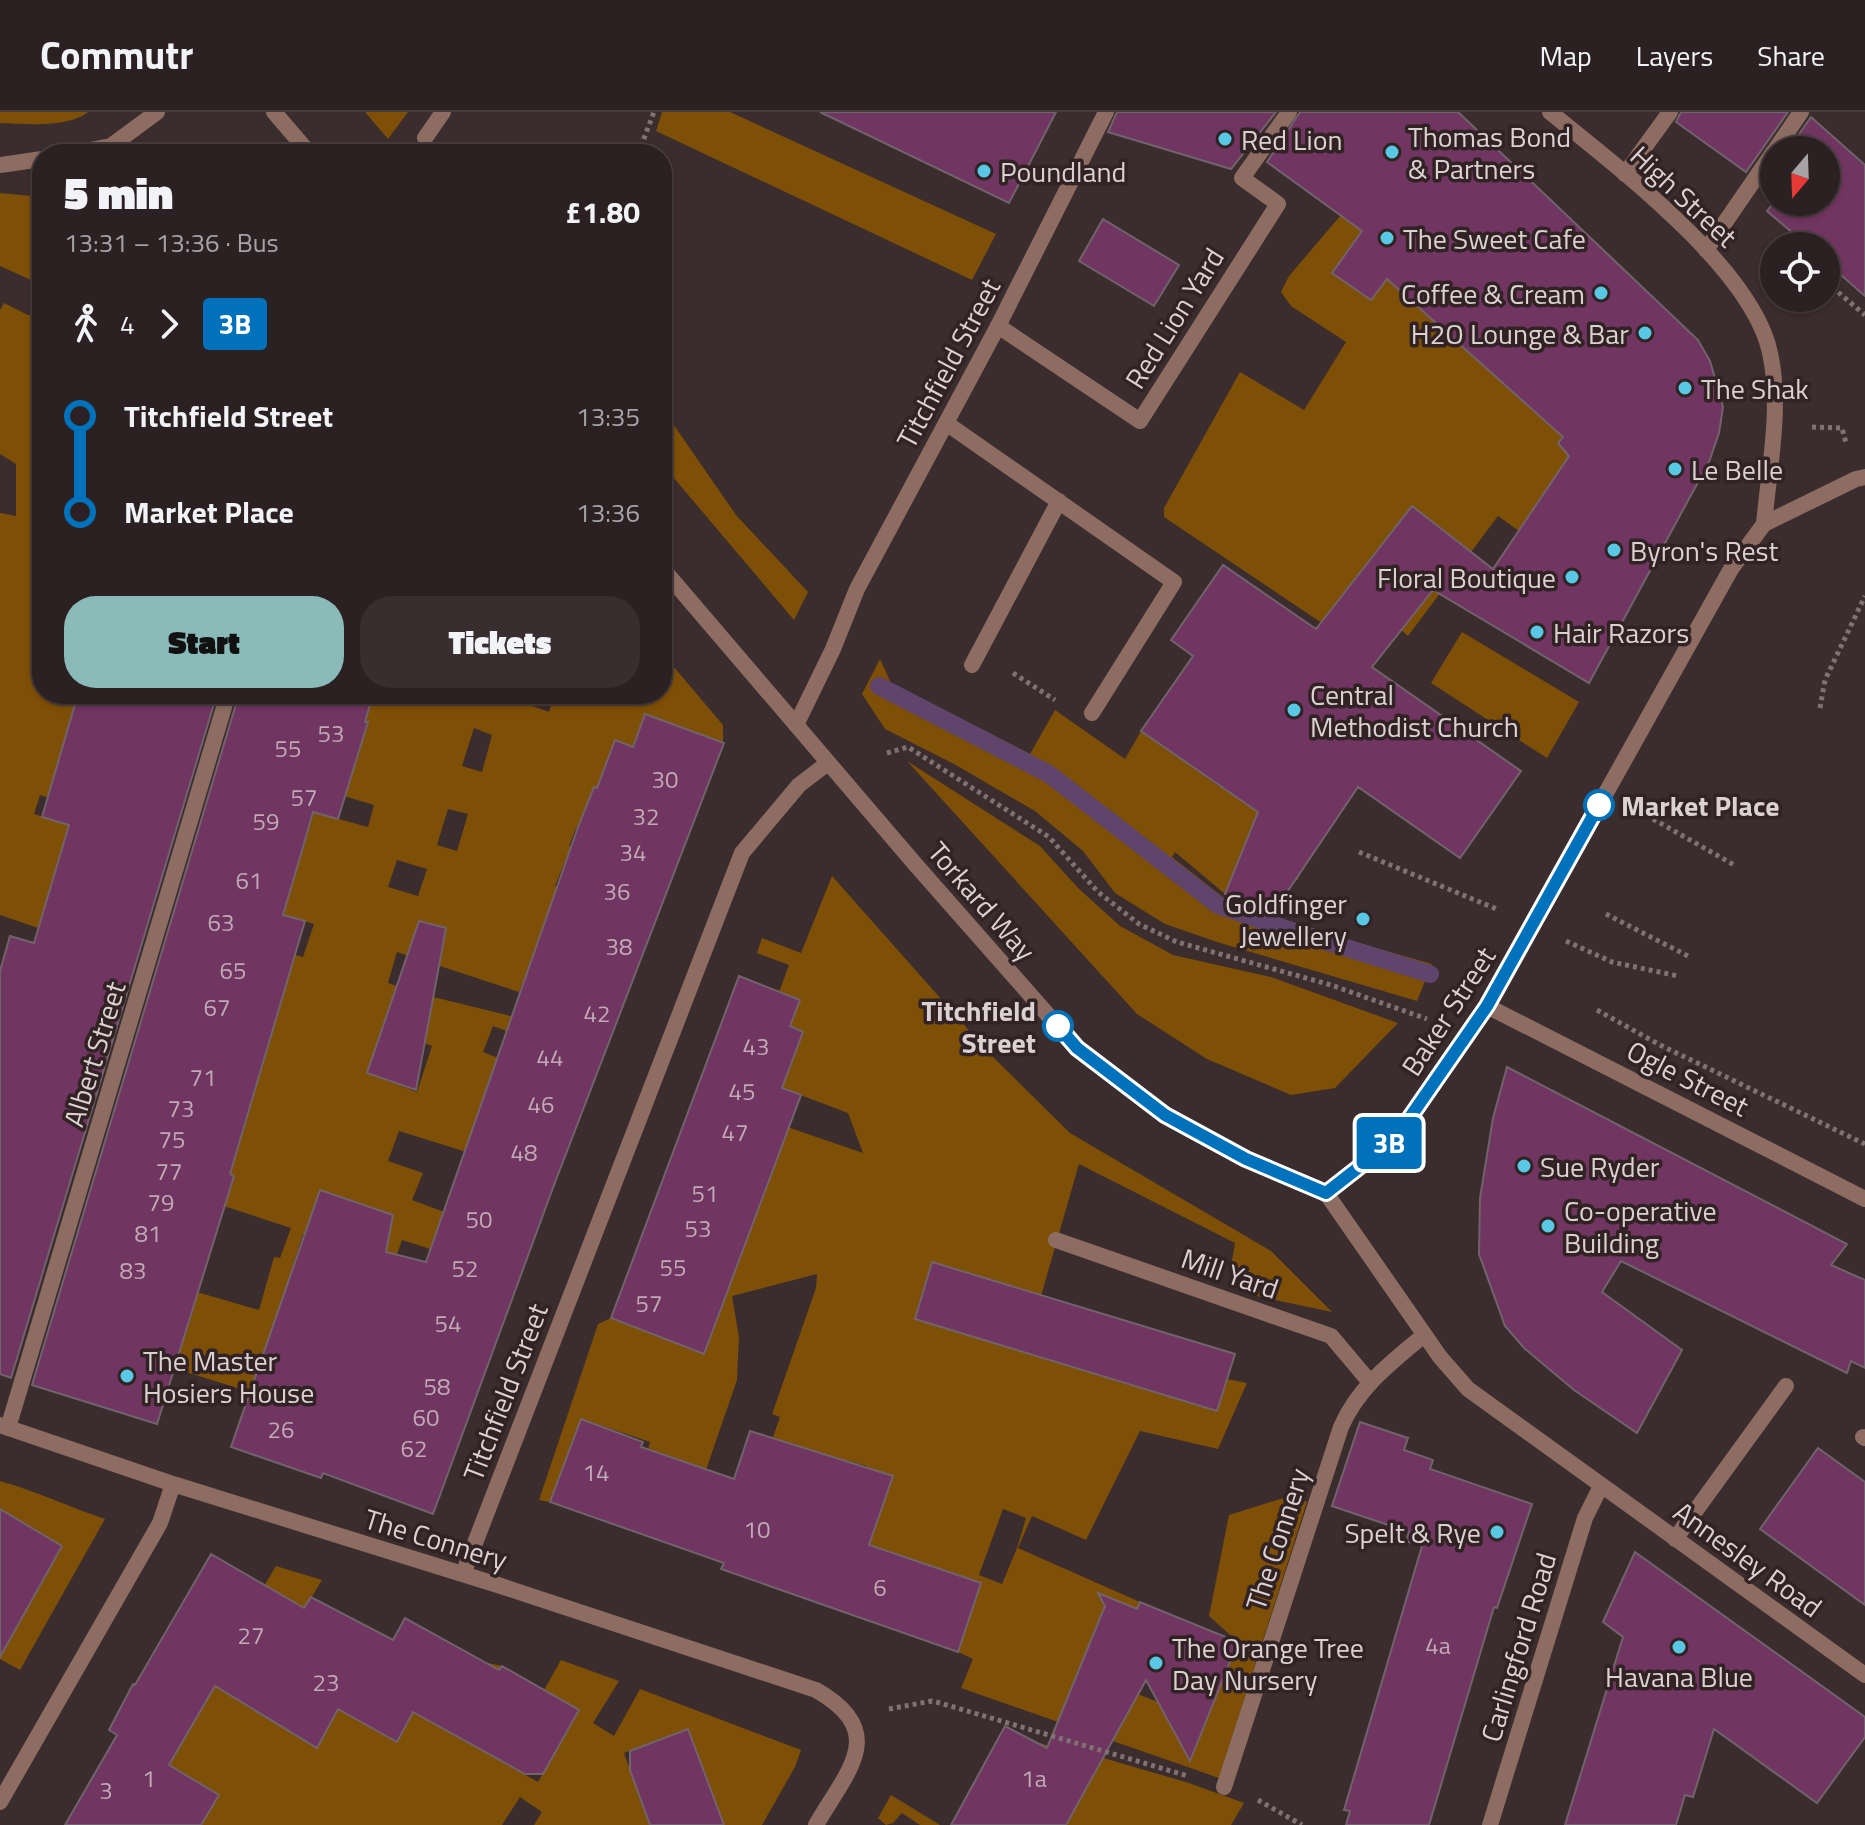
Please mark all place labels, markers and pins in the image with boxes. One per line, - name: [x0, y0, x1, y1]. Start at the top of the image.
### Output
- place label: Thomas Bond & Partners: [1408, 115, 1571, 190]
- place label: Red Lion: [1241, 118, 1342, 161]
- marker: Red Lion: [1216, 130, 1234, 148]
- marker: Thomas Bond & Partners: [1383, 143, 1401, 161]
- place label: Poundland: [1000, 150, 1126, 193]
- marker: Poundland: [975, 162, 993, 180]
- place label: The Sweet Cafe: [1403, 217, 1586, 260]
- marker: The Sweet Cafe: [1378, 229, 1396, 247]
- place label: Coffee & Cream: [1401, 272, 1585, 315]
- marker: Coffee & Cream: [1592, 284, 1610, 302]
- place label: H2O Lounge & Bar: [1411, 312, 1629, 355]
- marker: H2O Lounge & Bar: [1636, 324, 1654, 342]
- place label: The Shak: [1701, 367, 1809, 410]
- marker: The Shak: [1676, 379, 1694, 397]
- place label: Le Belle: [1691, 448, 1783, 491]
- marker: Le Belle: [1666, 460, 1684, 478]
- place label: Byron's Rest: [1630, 529, 1779, 572]
- marker: Byron's Rest: [1605, 541, 1623, 559]
- place label: Floral Boutique: [1377, 556, 1556, 599]
- marker: Floral Boutique: [1563, 568, 1581, 586]
- place label: Hair Razors: [1553, 611, 1689, 654]
- marker: Hair Razors: [1528, 623, 1546, 641]
- place label: Central Methodist Church: [1310, 673, 1519, 748]
- marker: Central Methodist Church: [1285, 701, 1303, 719]
- place label: Market Place: [1621, 784, 1780, 827]
- marker: Market Place: [1584, 790, 1614, 820]
- place label: Goldfinger Jewellery: [1225, 882, 1347, 957]
- marker: Goldfinger Jewellery: [1354, 910, 1372, 928]
- place label: Titchfield Street: [921, 989, 1036, 1064]
- marker: Titchfield Street: [1043, 1011, 1073, 1041]
- place label: Sue Ryder: [1540, 1145, 1660, 1188]
- marker: Sue Ryder: [1515, 1157, 1533, 1175]
- place label: Co-operative Building: [1564, 1189, 1717, 1264]
- marker: Co-operative Building: [1539, 1217, 1557, 1235]
- place label: The Master Hosiers House: [143, 1339, 314, 1414]
- marker: The Master Hosiers House: [118, 1367, 136, 1385]
- place label: Spelt & Rye: [1344, 1511, 1481, 1554]
- marker: Spelt & Rye: [1488, 1523, 1506, 1541]
- place label: The Orange Tree Day Nursery: [1172, 1626, 1364, 1701]
- marker: Havana Blue: [1670, 1638, 1688, 1656]
- marker: The Orange Tree Day Nursery: [1147, 1654, 1165, 1672]
- place label: Havana Blue: [1605, 1655, 1753, 1698]

